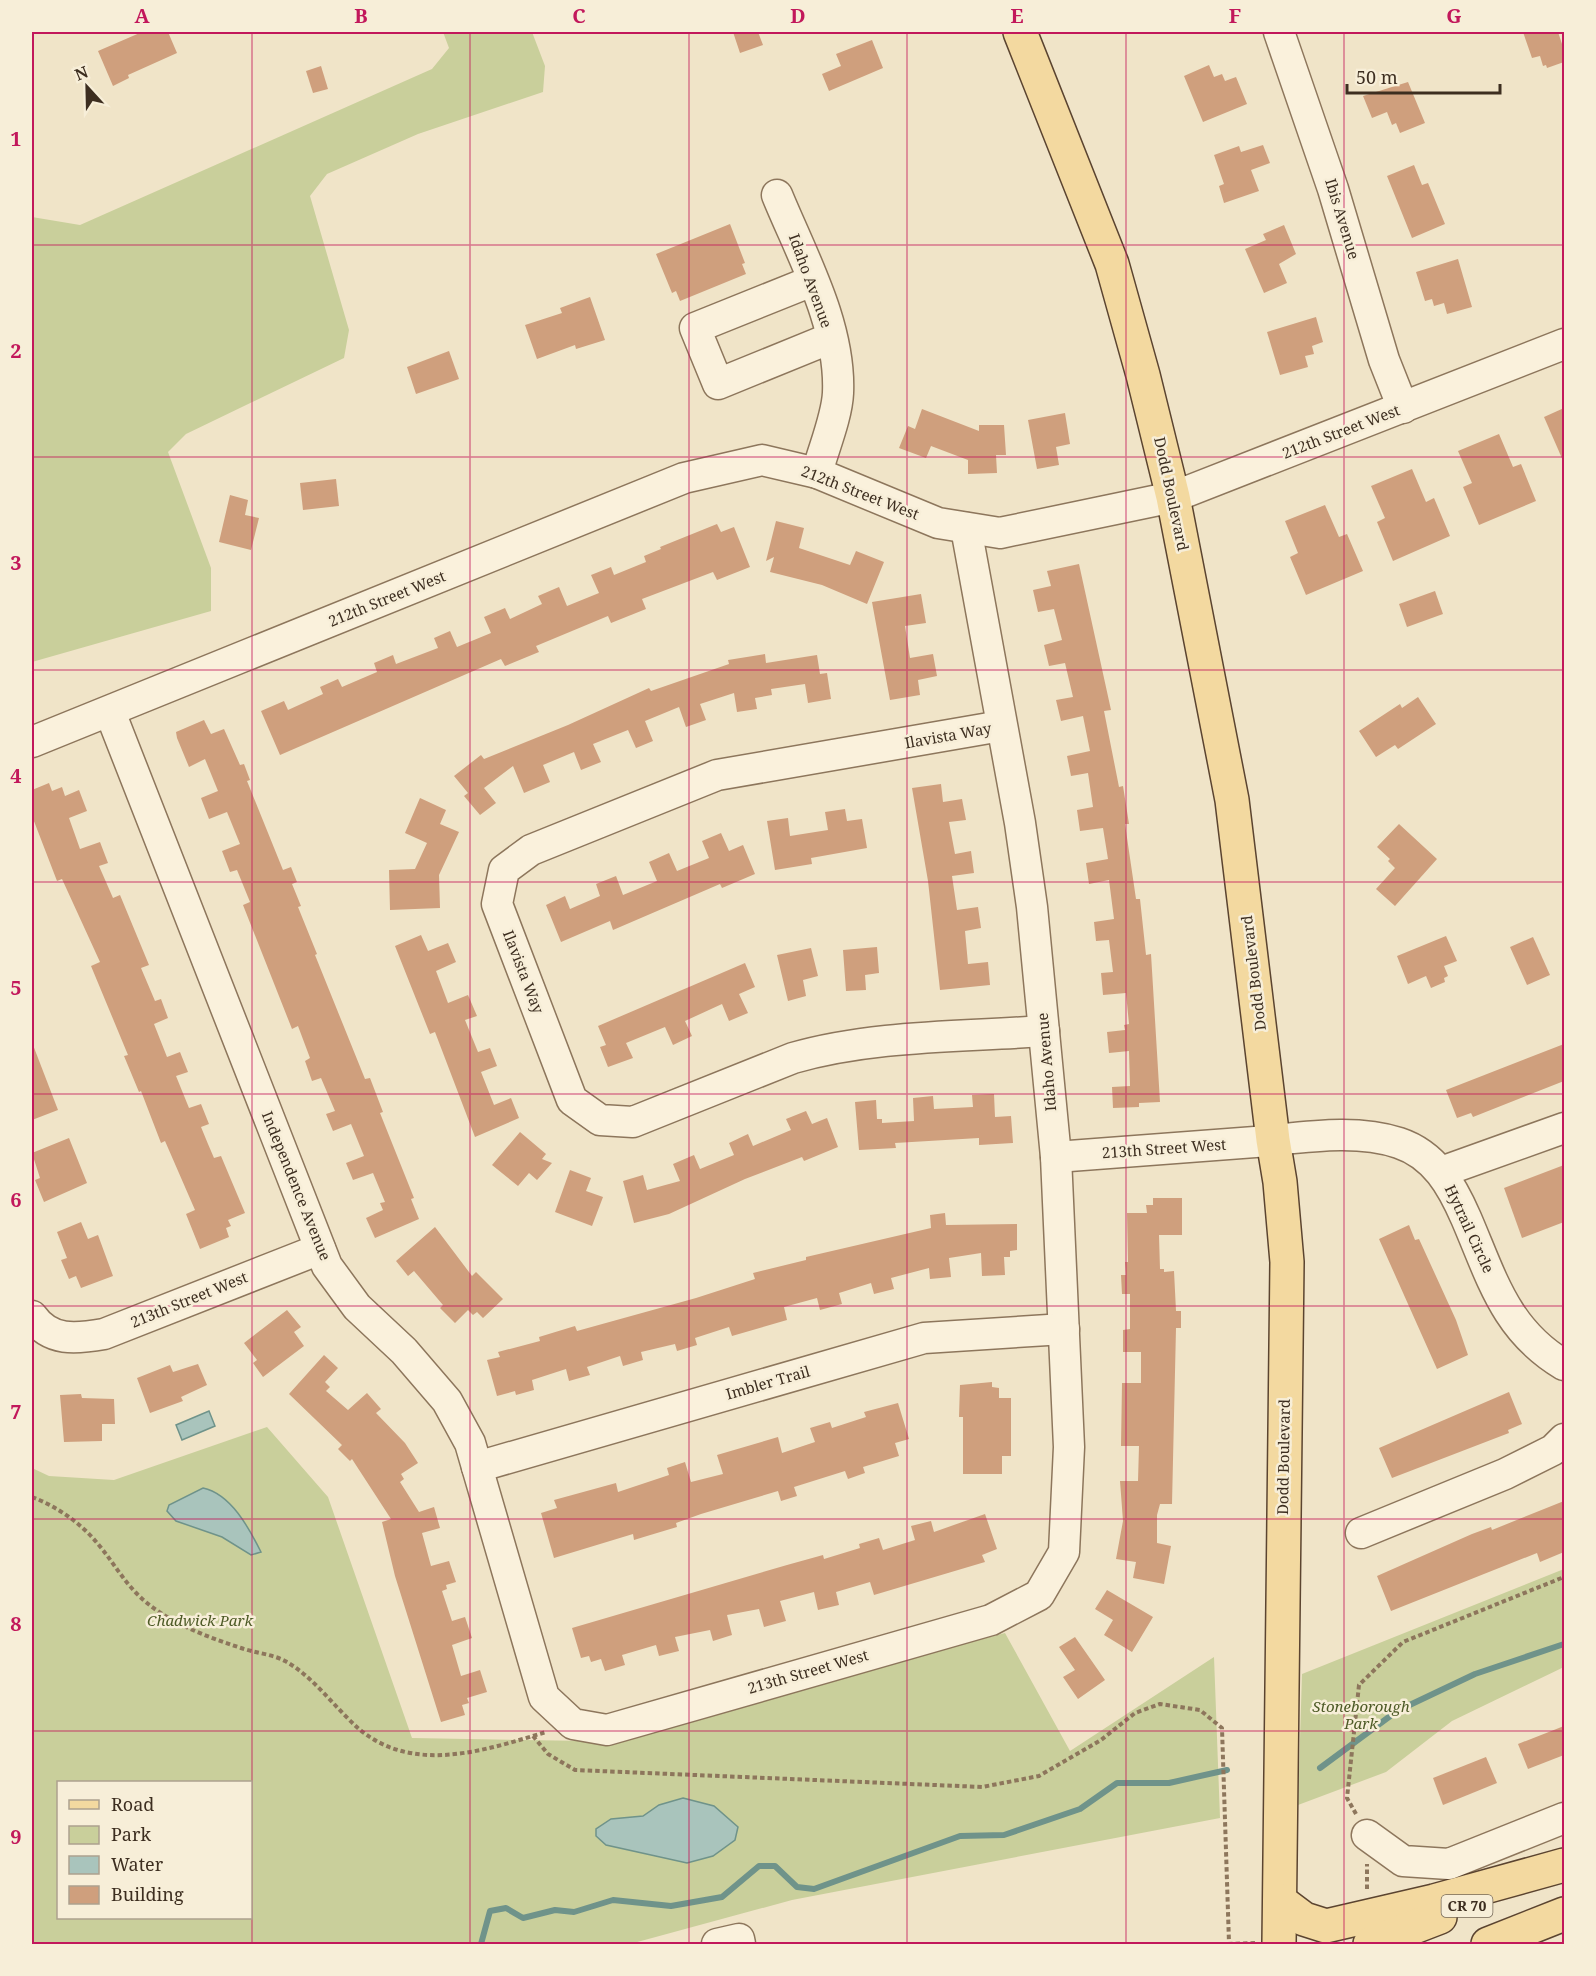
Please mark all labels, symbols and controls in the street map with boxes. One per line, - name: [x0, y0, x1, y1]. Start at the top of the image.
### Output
- text: A: [134, 2, 150, 29]
- text: B: [354, 2, 368, 29]
- text: C: [572, 2, 586, 29]
- text: D: [790, 2, 806, 29]
- text: E: [1010, 2, 1024, 29]
- text: F: [1229, 2, 1241, 29]
- text: G: [1446, 2, 1462, 29]
- north arrow: [57, 57, 117, 117]
- scale bar: [1347, 57, 1500, 95]
- text: N: [71, 60, 92, 86]
- text: 50 m: [1356, 65, 1398, 89]
- text: 1: [10, 125, 22, 152]
- street label: Ibis Avenue: [1321, 176, 1365, 262]
- street label: Idaho Avenue: [785, 231, 837, 331]
- text: 2: [10, 337, 22, 364]
- street label: 212th Street West: [1279, 399, 1402, 463]
- street label: Dodd Boulevard: [1150, 435, 1194, 553]
- street label: 212th Street West: [799, 460, 922, 524]
- text: 3: [10, 549, 22, 576]
- street label: 212th Street West: [325, 565, 448, 631]
- street label: Ilavista Way: [903, 717, 993, 752]
- text: 4: [10, 762, 22, 789]
- street label: Dodd Boulevard: [1236, 914, 1270, 1032]
- street label: Ilavista Way: [499, 927, 549, 1017]
- text: 5: [10, 974, 22, 1001]
- street label: Idaho Avenue: [1032, 1012, 1060, 1112]
- street label: Independence Avenue: [258, 1108, 336, 1263]
- street label: 213th Street West: [1101, 1134, 1227, 1162]
- street label: Hytrail Circle: [1441, 1181, 1499, 1276]
- text: 6: [10, 1186, 22, 1213]
- street label: 213th Street West: [127, 1266, 250, 1332]
- street label: Imbler Trail: [723, 1360, 812, 1404]
- text: 7: [10, 1398, 22, 1425]
- street label: Dodd Boulevard: [1272, 1399, 1294, 1515]
- text: 8: [10, 1610, 22, 1637]
- park label: Chadwick Park: [147, 1610, 253, 1630]
- street label: 213th Street West: [745, 1644, 870, 1698]
- park label: Stoneborough Park: [1312, 1696, 1410, 1733]
- legend: [57, 1781, 252, 1919]
- text: Road: [111, 1792, 154, 1816]
- text: Park: [111, 1822, 151, 1846]
- text: 9: [10, 1823, 22, 1850]
- text: Water: [111, 1852, 164, 1876]
- text: Building: [111, 1882, 184, 1906]
- road number: CR 70: [1442, 1895, 1492, 1917]

